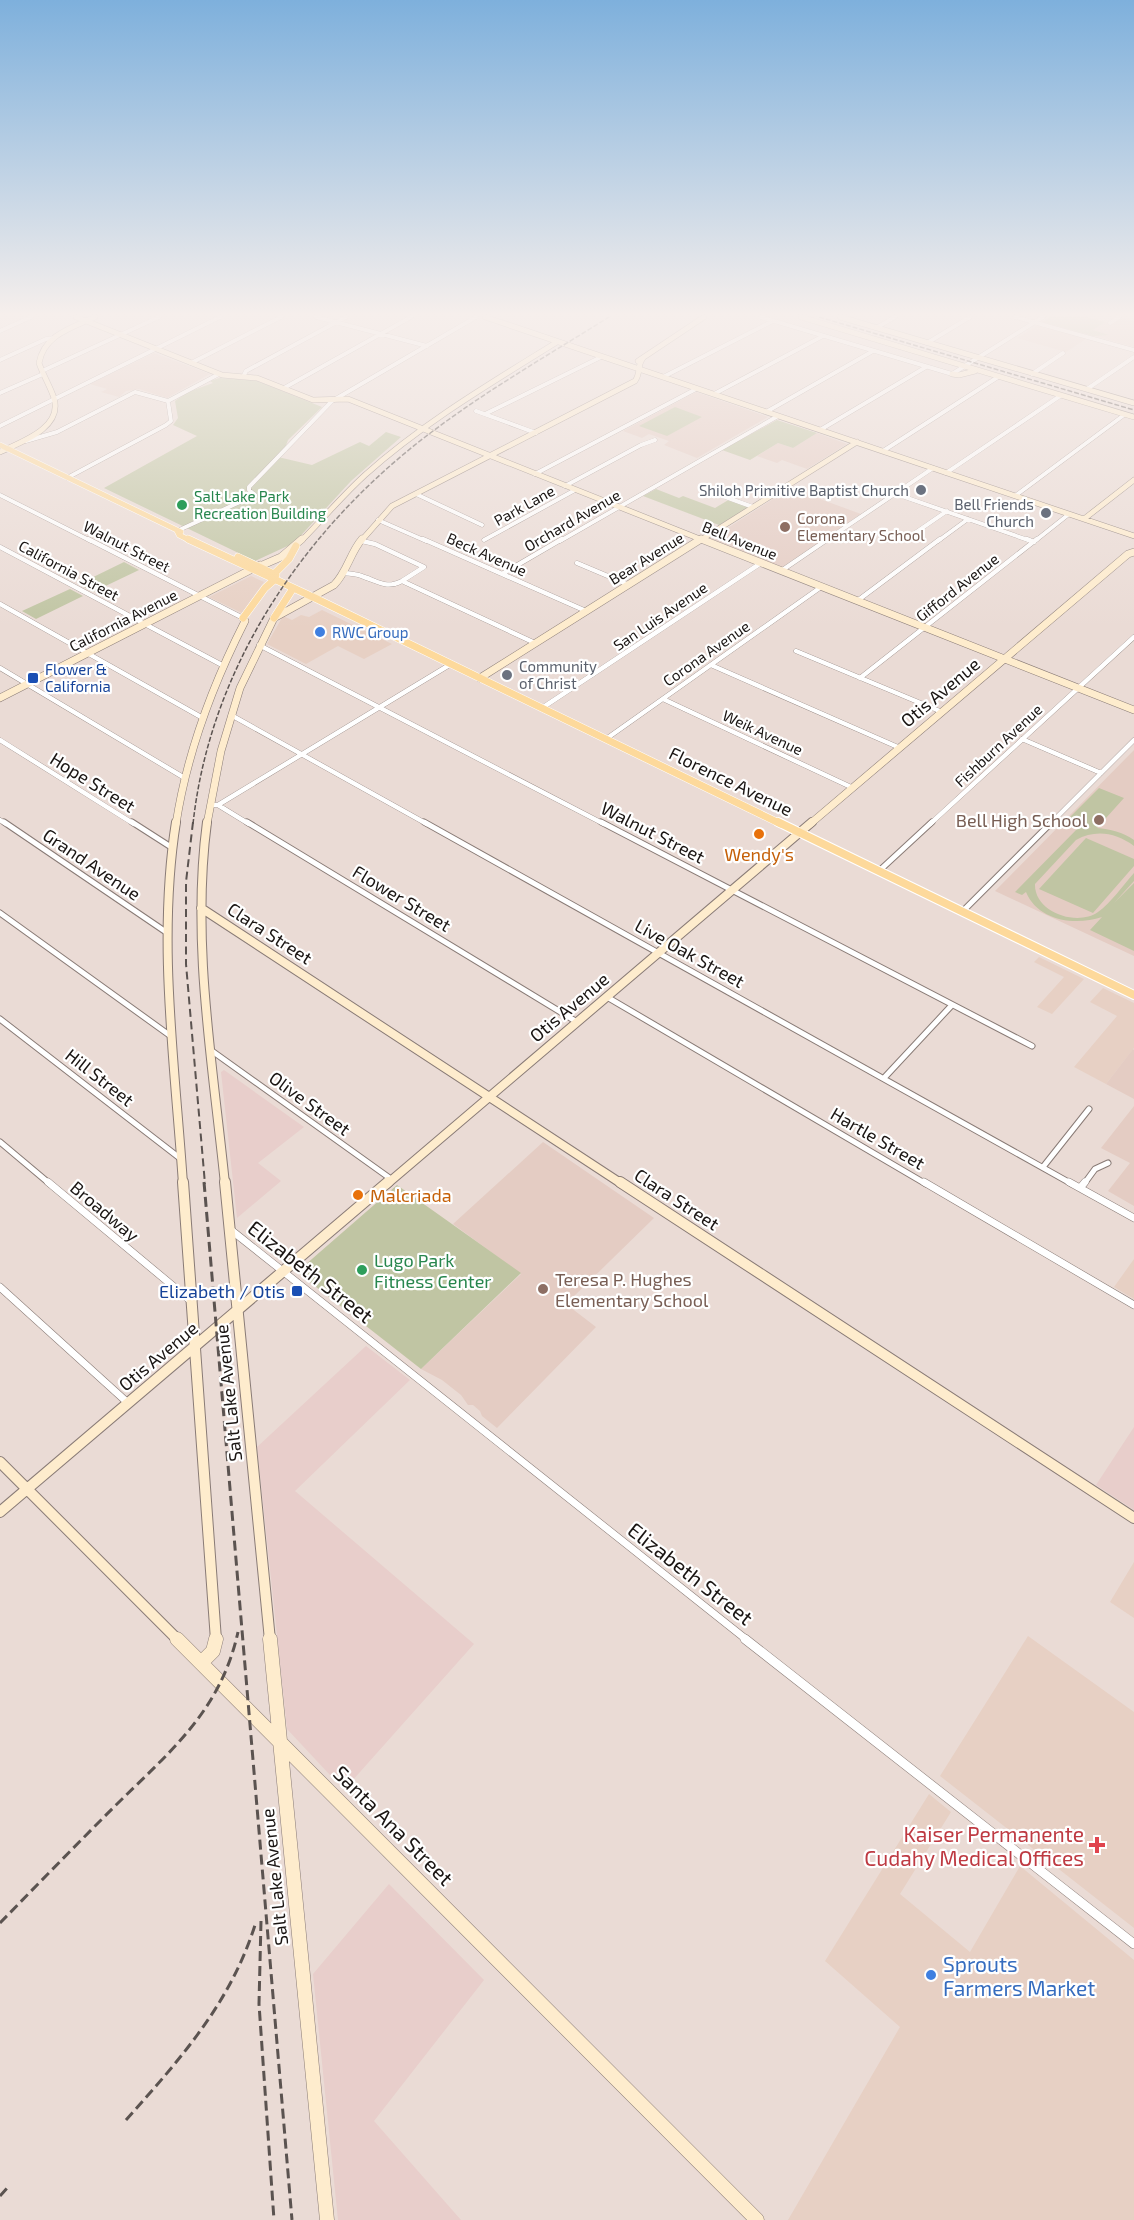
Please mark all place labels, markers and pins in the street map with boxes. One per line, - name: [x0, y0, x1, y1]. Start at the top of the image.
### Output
- place label: Shiloh Primitive Baptist Church: [699, 481, 909, 499]
- marker: Shiloh Primitive Baptist Church: [914, 483, 928, 497]
- place label: Salt Lake Park Recreation Building: [194, 487, 327, 522]
- place label: Bell Friends Church: [954, 495, 1034, 530]
- marker: Salt Lake Park Recreation Building: [175, 498, 189, 512]
- marker: Bell Friends Church: [1039, 506, 1053, 520]
- place label: Corona Elementary School: [797, 509, 925, 544]
- marker: Corona Elementary School: [778, 520, 792, 534]
- place label: RWC Group: [332, 623, 408, 641]
- marker: RWC Group: [313, 625, 327, 639]
- place label: Community of Christ: [519, 657, 597, 692]
- place label: Flower & California: [45, 660, 111, 695]
- marker: Community of Christ: [500, 668, 514, 682]
- marker: Flower & California: [26, 671, 40, 685]
- place label: Bell High School: [956, 809, 1088, 831]
- marker: Bell High School: [1092, 813, 1106, 827]
- marker: Wendy's: [752, 827, 766, 841]
- place label: Wendy's: [724, 843, 794, 865]
- place label: Malcriada: [370, 1184, 452, 1206]
- marker: Malcriada: [351, 1188, 365, 1202]
- place label: Lugo Park Fitness Center: [374, 1249, 492, 1292]
- marker: Lugo Park Fitness Center: [355, 1263, 369, 1277]
- place label: Teresa P. Hughes Elementary School: [555, 1268, 709, 1311]
- place label: Elizabeth / Otis: [159, 1280, 285, 1302]
- marker: Teresa P. Hughes Elementary School: [536, 1282, 550, 1296]
- marker: Elizabeth / Otis: [290, 1284, 304, 1298]
- place label: Kaiser Permanente Cudahy Medical Offices: [864, 1821, 1084, 1870]
- marker: Kaiser Permanente Cudahy Medical Offices: [1088, 1836, 1106, 1854]
- place label: Sprouts Farmers Market: [943, 1951, 1095, 2000]
- marker: Sprouts Farmers Market: [924, 1968, 938, 1982]

